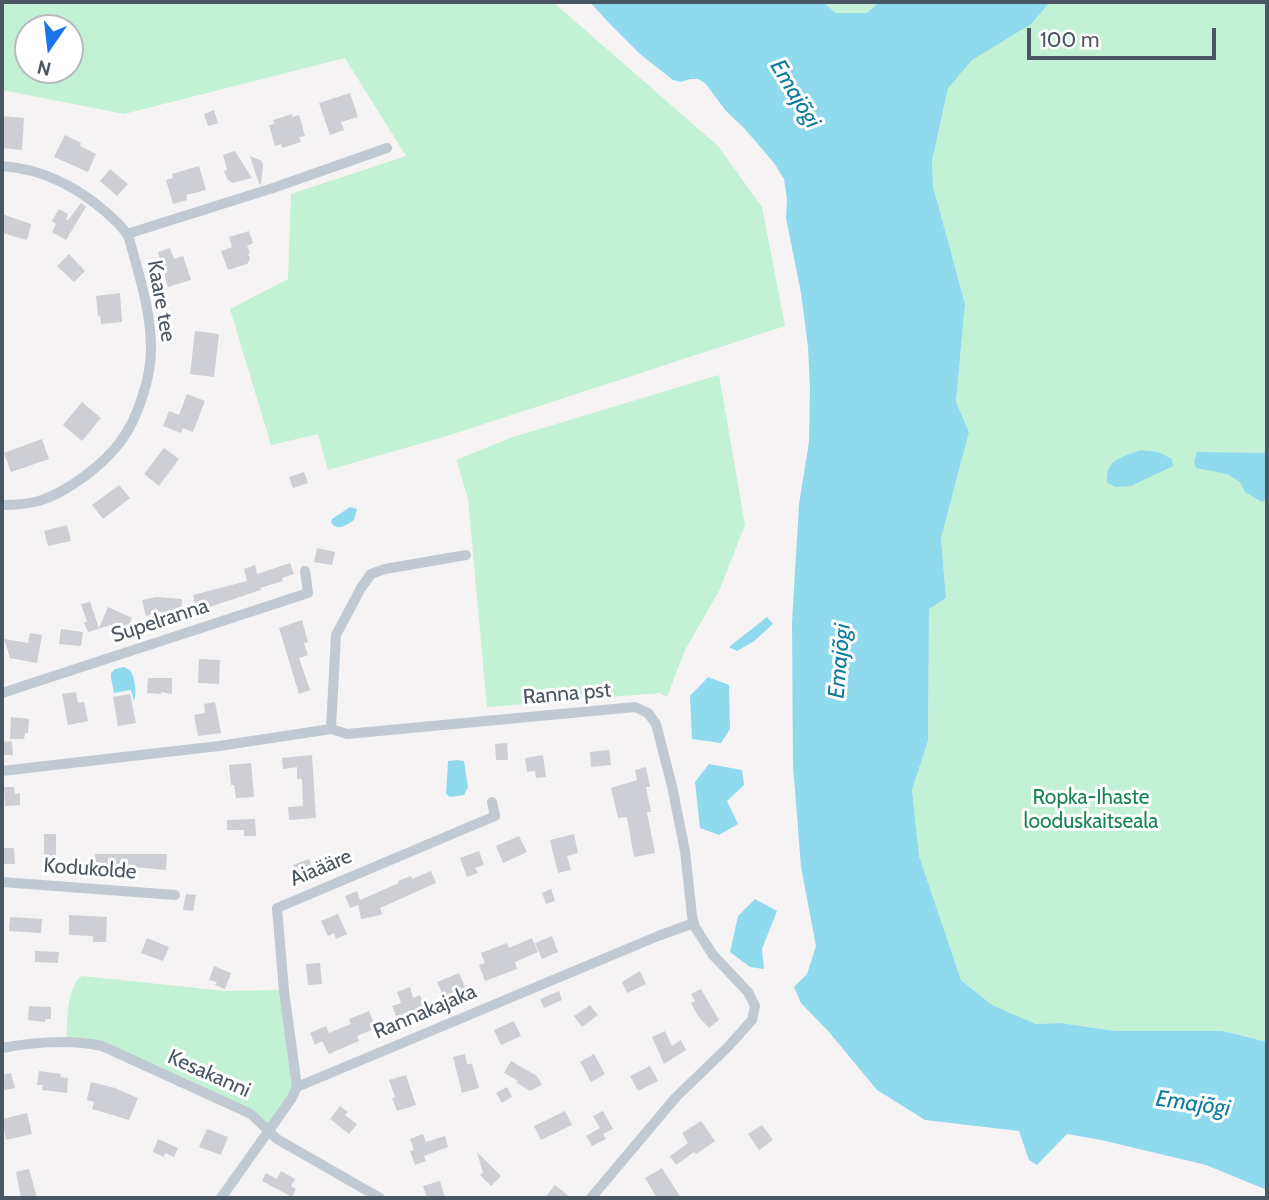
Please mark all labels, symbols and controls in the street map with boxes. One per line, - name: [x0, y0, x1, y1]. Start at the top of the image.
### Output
- north arrow: [14, 14, 84, 84]
- scale bar: [1031, 14, 1220, 58]
- text: 100 m: [1040, 27, 1099, 52]
- text: N: [35, 55, 54, 81]
- water label: Emajõgi: [764, 55, 826, 133]
- street label: Kaare tee: [141, 258, 181, 344]
- street label: Supelranna: [108, 593, 212, 649]
- water label: Emajõgi: [823, 622, 857, 700]
- street label: Ranna pst: [522, 678, 612, 710]
- park label: Ropka-Ihaste looduskaitseala: [1024, 785, 1158, 835]
- street label: Aiaääre: [286, 844, 356, 892]
- street label: Kodukolde: [43, 853, 137, 885]
- street label: Rannakajaka: [370, 979, 480, 1045]
- street label: Kesakanni: [164, 1045, 254, 1103]
- water label: Emajõgi: [1154, 1085, 1232, 1123]

